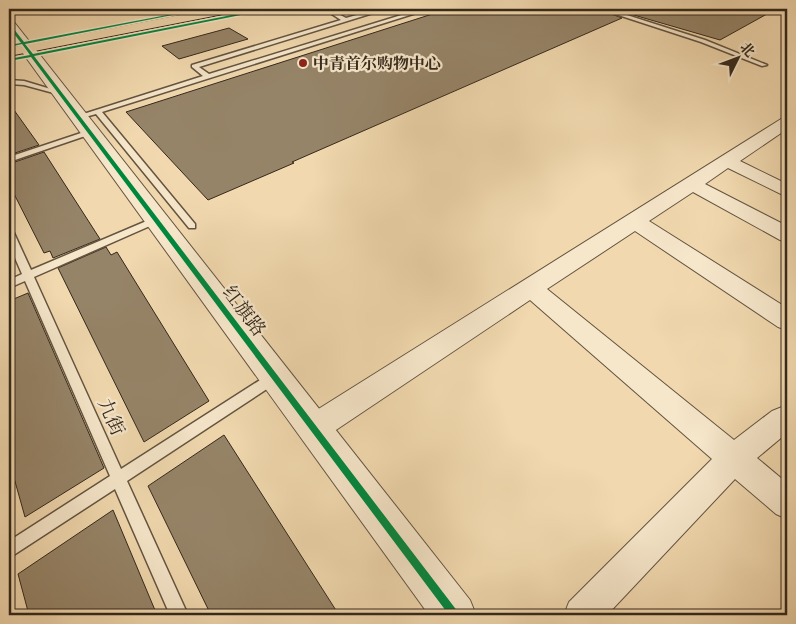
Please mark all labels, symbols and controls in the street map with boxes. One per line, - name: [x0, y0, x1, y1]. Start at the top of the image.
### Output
- north arrow: [714, 32, 764, 82]
- text: 北: [736, 39, 758, 61]
- place label: 中青首尔购物中心: [313, 54, 441, 73]
- marker: 中青首尔购物中心: [297, 57, 309, 69]
- street label: 红旗路: [218, 282, 270, 340]
- street label: 九街: [93, 395, 129, 439]

